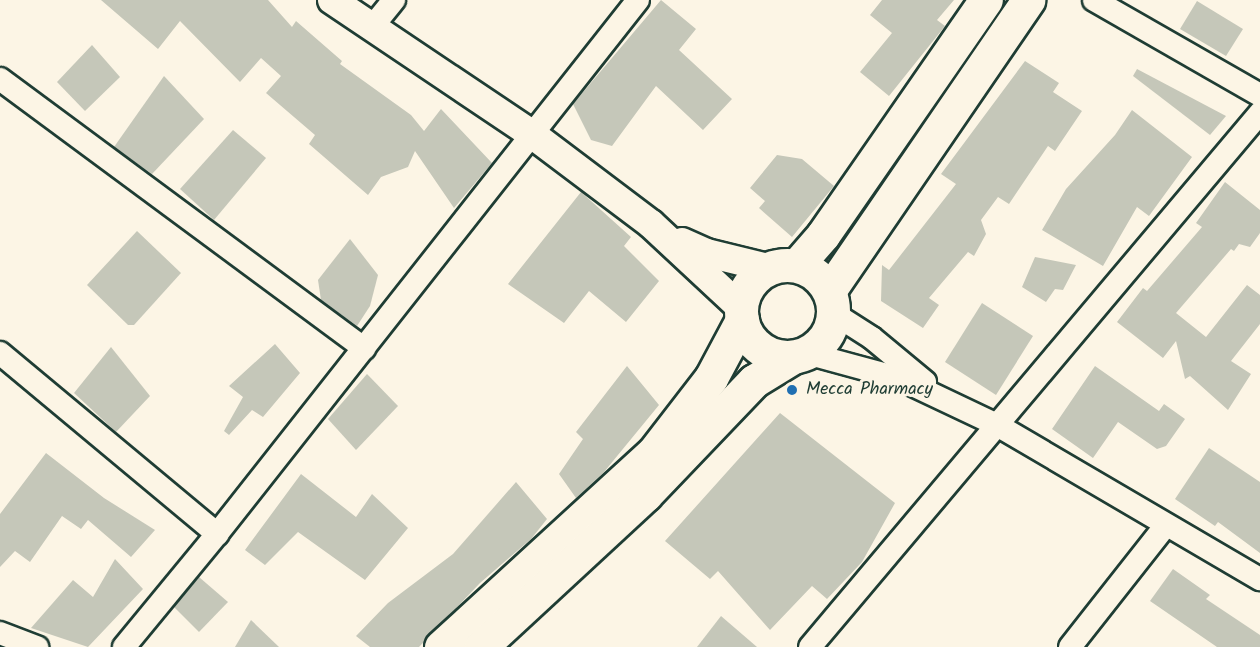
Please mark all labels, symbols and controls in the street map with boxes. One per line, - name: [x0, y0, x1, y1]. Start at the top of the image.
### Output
- place label: Mecca Pharmacy: [806, 379, 933, 401]
- marker: Mecca Pharmacy: [783, 381, 801, 399]

